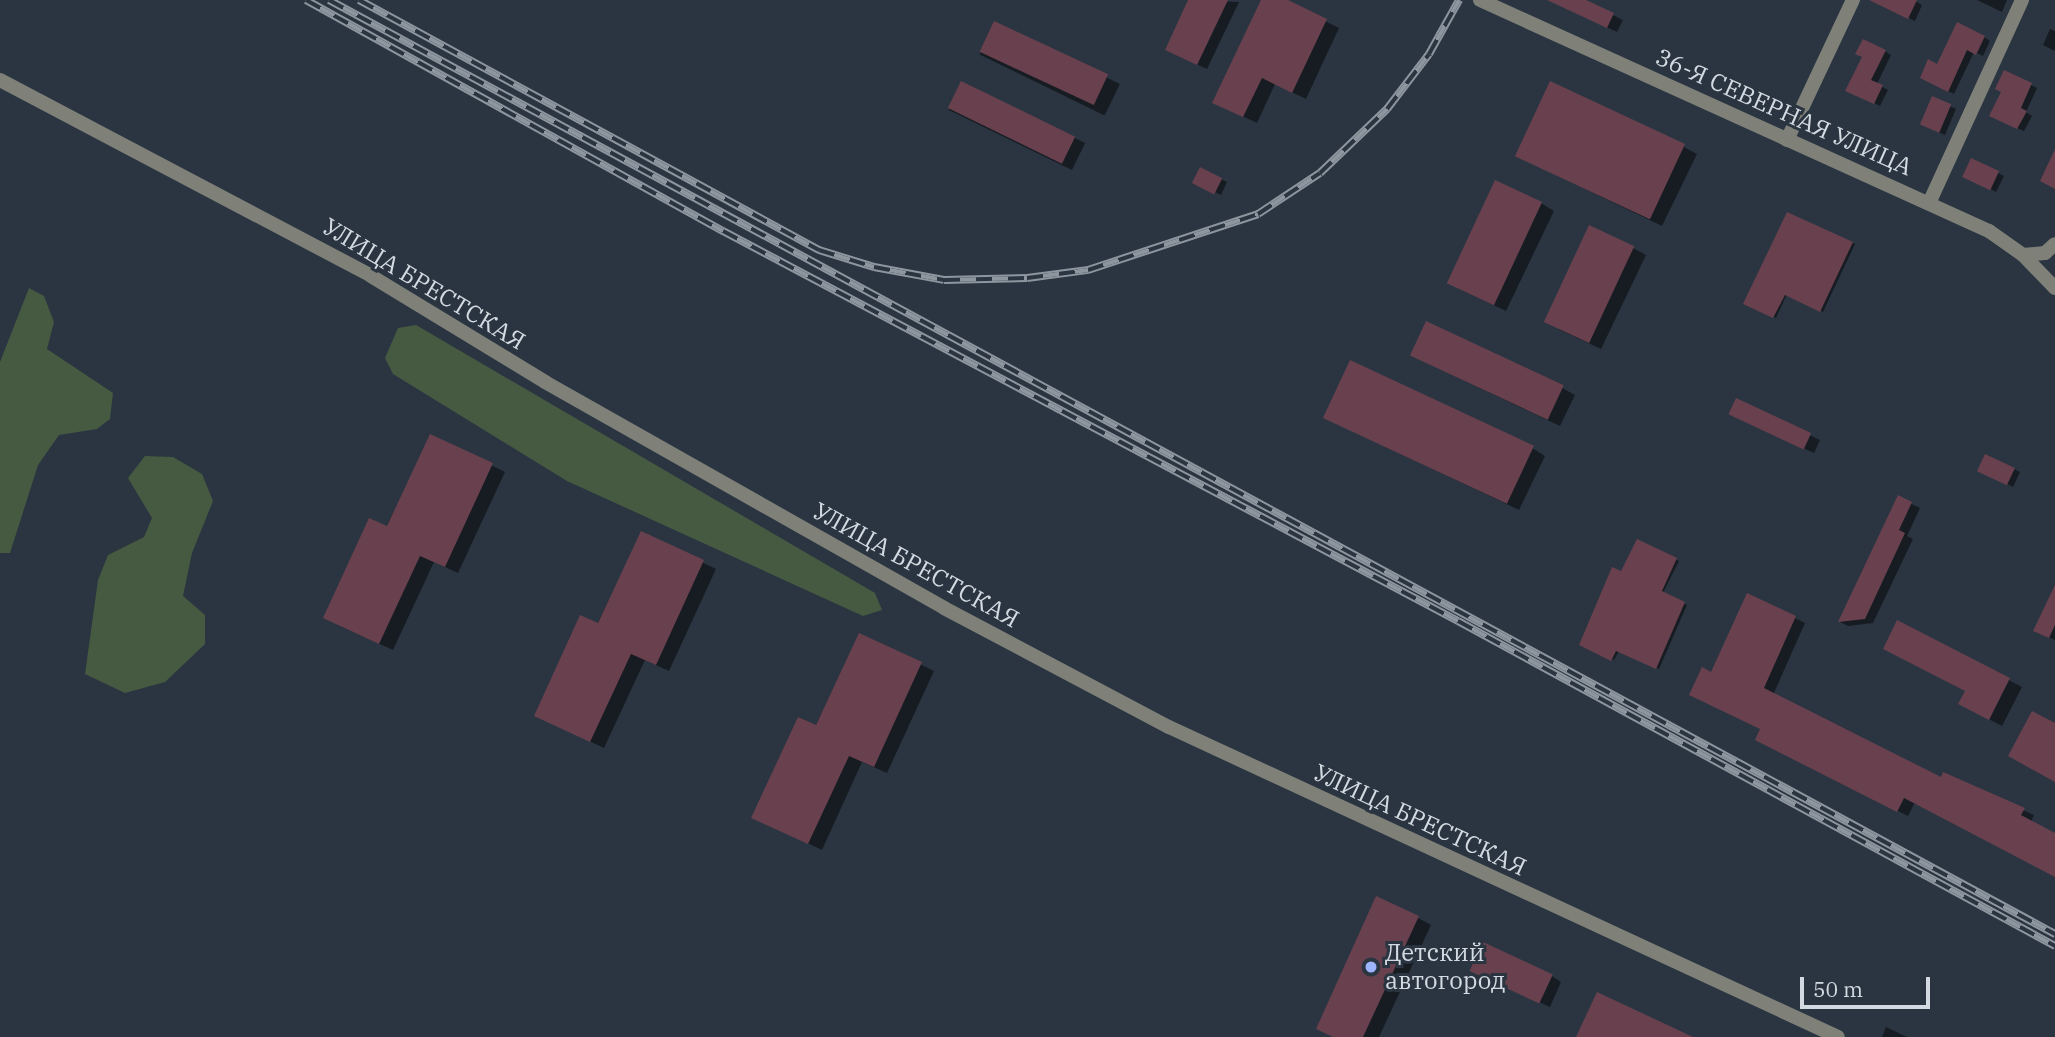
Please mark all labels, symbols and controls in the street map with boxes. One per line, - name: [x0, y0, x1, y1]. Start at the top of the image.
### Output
- street label: 36-Я СЕВЕРНАЯ УЛИЦА: [1651, 42, 1917, 182]
- street label: УЛИЦА БРЕСТСКАЯ: [318, 212, 530, 356]
- street label: УЛИЦА БРЕСТСКАЯ: [808, 496, 1024, 634]
- street label: УЛИЦА БРЕСТСКАЯ: [1309, 758, 1531, 882]
- place label: Детский автогород: [1385, 939, 1506, 995]
- marker: Детский автогород: [1363, 959, 1379, 975]
- scale bar: [1803, 964, 1932, 1008]
- text: 50 m: [1813, 975, 1863, 1003]

